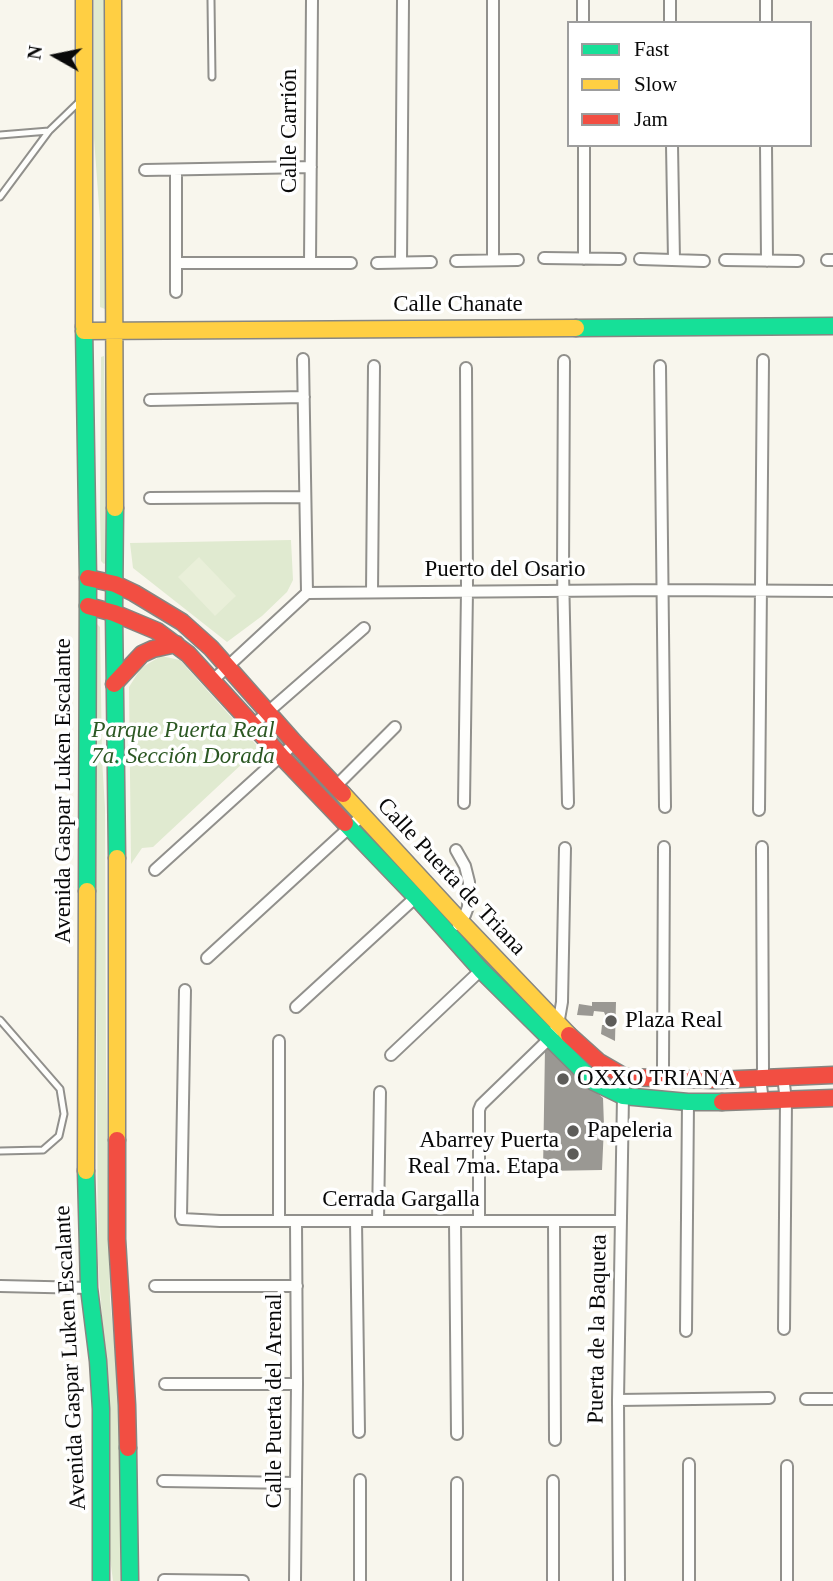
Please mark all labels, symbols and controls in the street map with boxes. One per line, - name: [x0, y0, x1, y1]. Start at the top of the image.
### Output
- north arrow: [21, 21, 91, 91]
- legend: [567, 21, 812, 147]
- text: Fast: [634, 37, 669, 61]
- text: N: [23, 44, 46, 61]
- street label: Calle Carrión: [276, 69, 304, 193]
- text: Slow: [634, 72, 677, 96]
- text: Jam: [634, 107, 668, 131]
- street label: Calle Chanate: [393, 291, 523, 319]
- street label: Puerto del Osario: [425, 556, 585, 584]
- street label: Avenida Gaspar Luken Escalante: [50, 638, 78, 944]
- park label: Parque Puerta Real 7a. Sección Dorada: [91, 717, 275, 771]
- street label: Calle Puerta de Triana: [371, 792, 531, 962]
- place label: Plaza Real: [625, 1007, 723, 1035]
- marker: Plaza Real: [603, 1013, 619, 1029]
- place label: OXXO TRIANA: [577, 1065, 736, 1093]
- marker: OXXO TRIANA: [555, 1071, 571, 1087]
- place label: Papeleria: [587, 1117, 673, 1145]
- marker: Papeleria: [565, 1123, 581, 1139]
- place label: Abarrey Puerta Real 7ma. Etapa: [408, 1127, 559, 1181]
- marker: Abarrey Puerta Real 7ma. Etapa: [565, 1146, 581, 1162]
- street label: Cerrada Gargalla: [322, 1186, 480, 1214]
- street label: Avenida Gaspar Luken Escalante: [49, 1205, 93, 1511]
- street label: Puerta de la Baqueta: [583, 1234, 613, 1424]
- street label: Calle Puerta del Arenal: [261, 1293, 289, 1509]

